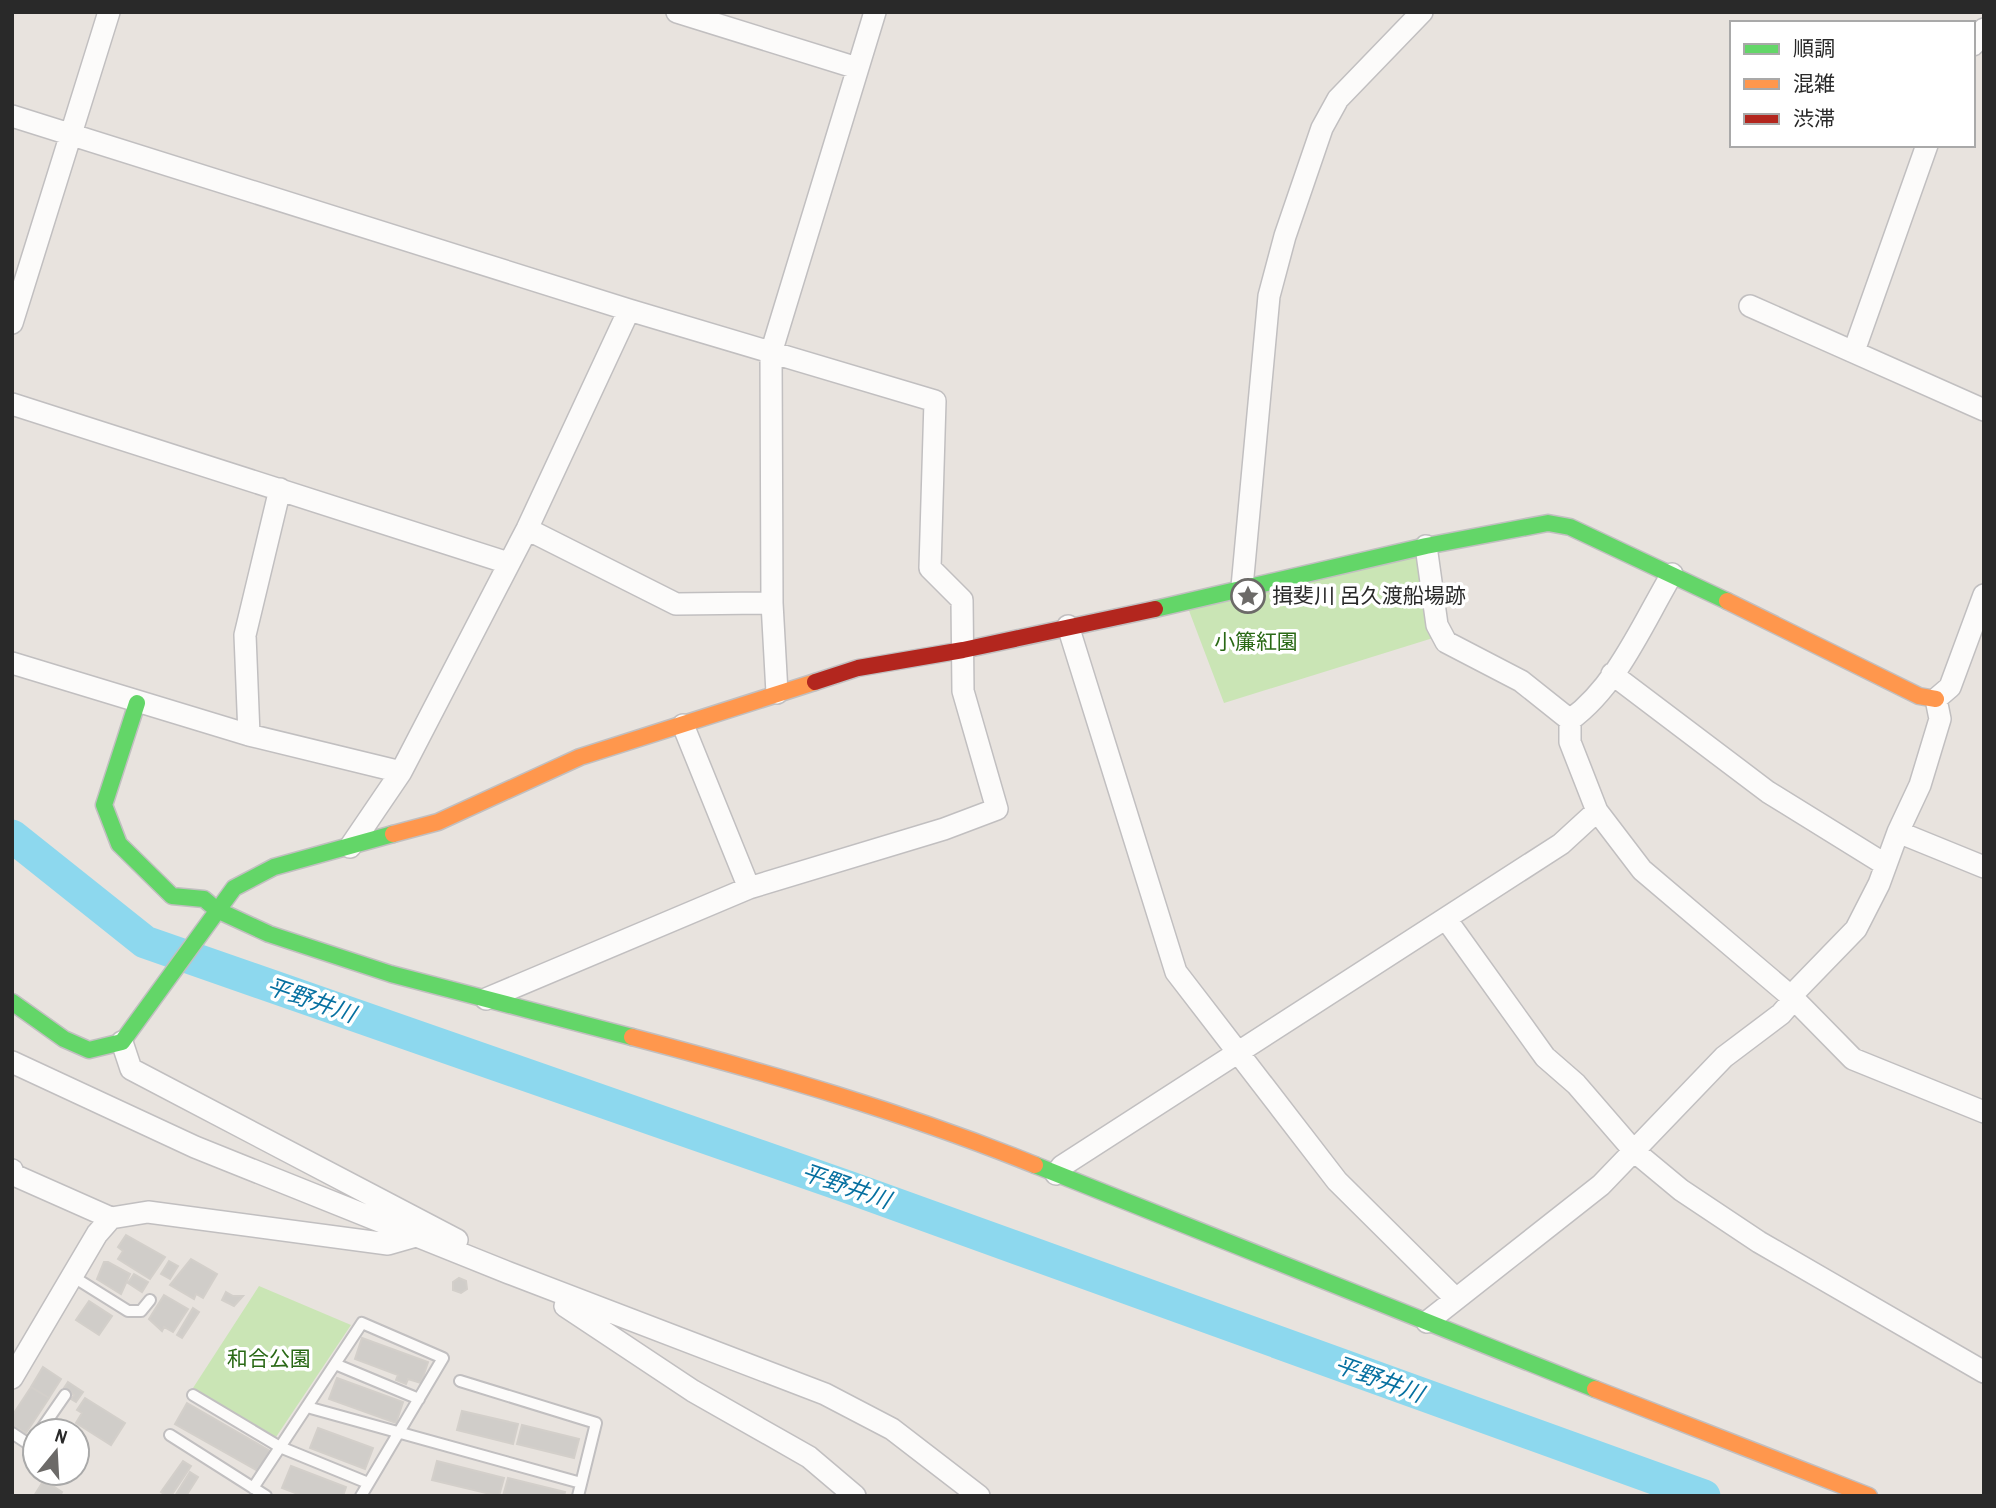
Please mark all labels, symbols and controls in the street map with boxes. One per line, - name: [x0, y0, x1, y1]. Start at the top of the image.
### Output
- legend: [1730, 21, 1975, 147]
- text: 順調: [1793, 34, 1835, 63]
- text: 混雑: [1793, 69, 1835, 98]
- text: 渋滞: [1793, 104, 1835, 133]
- place icon: 揖斐川 呂久渡船場跡: [1229, 577, 1267, 615]
- place label: 揖斐川 呂久渡船場跡: [1272, 581, 1466, 610]
- park label: 小簾紅園: [1214, 627, 1298, 656]
- water label: 平野井川: [263, 970, 363, 1030]
- water label: 平野井川: [798, 1156, 898, 1216]
- park label: 和合公園: [227, 1344, 311, 1373]
- water label: 平野井川: [1331, 1348, 1431, 1410]
- north arrow: [21, 1417, 91, 1487]
- text: N: [52, 1422, 71, 1450]

